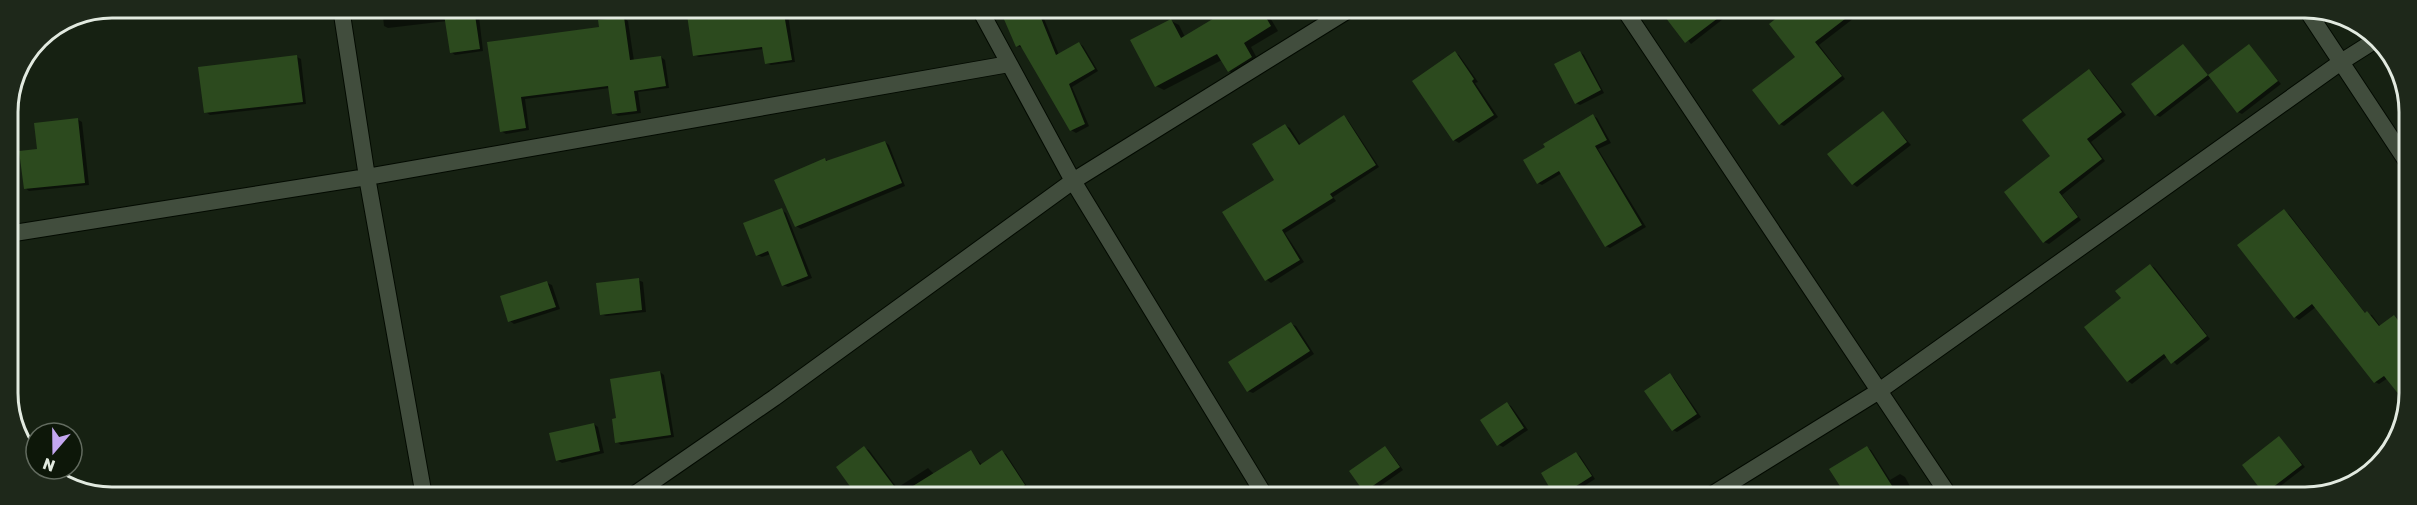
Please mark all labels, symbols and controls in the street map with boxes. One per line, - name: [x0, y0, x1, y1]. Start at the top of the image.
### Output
- north arrow: [24, 421, 84, 481]
- text: N: [40, 454, 58, 476]

